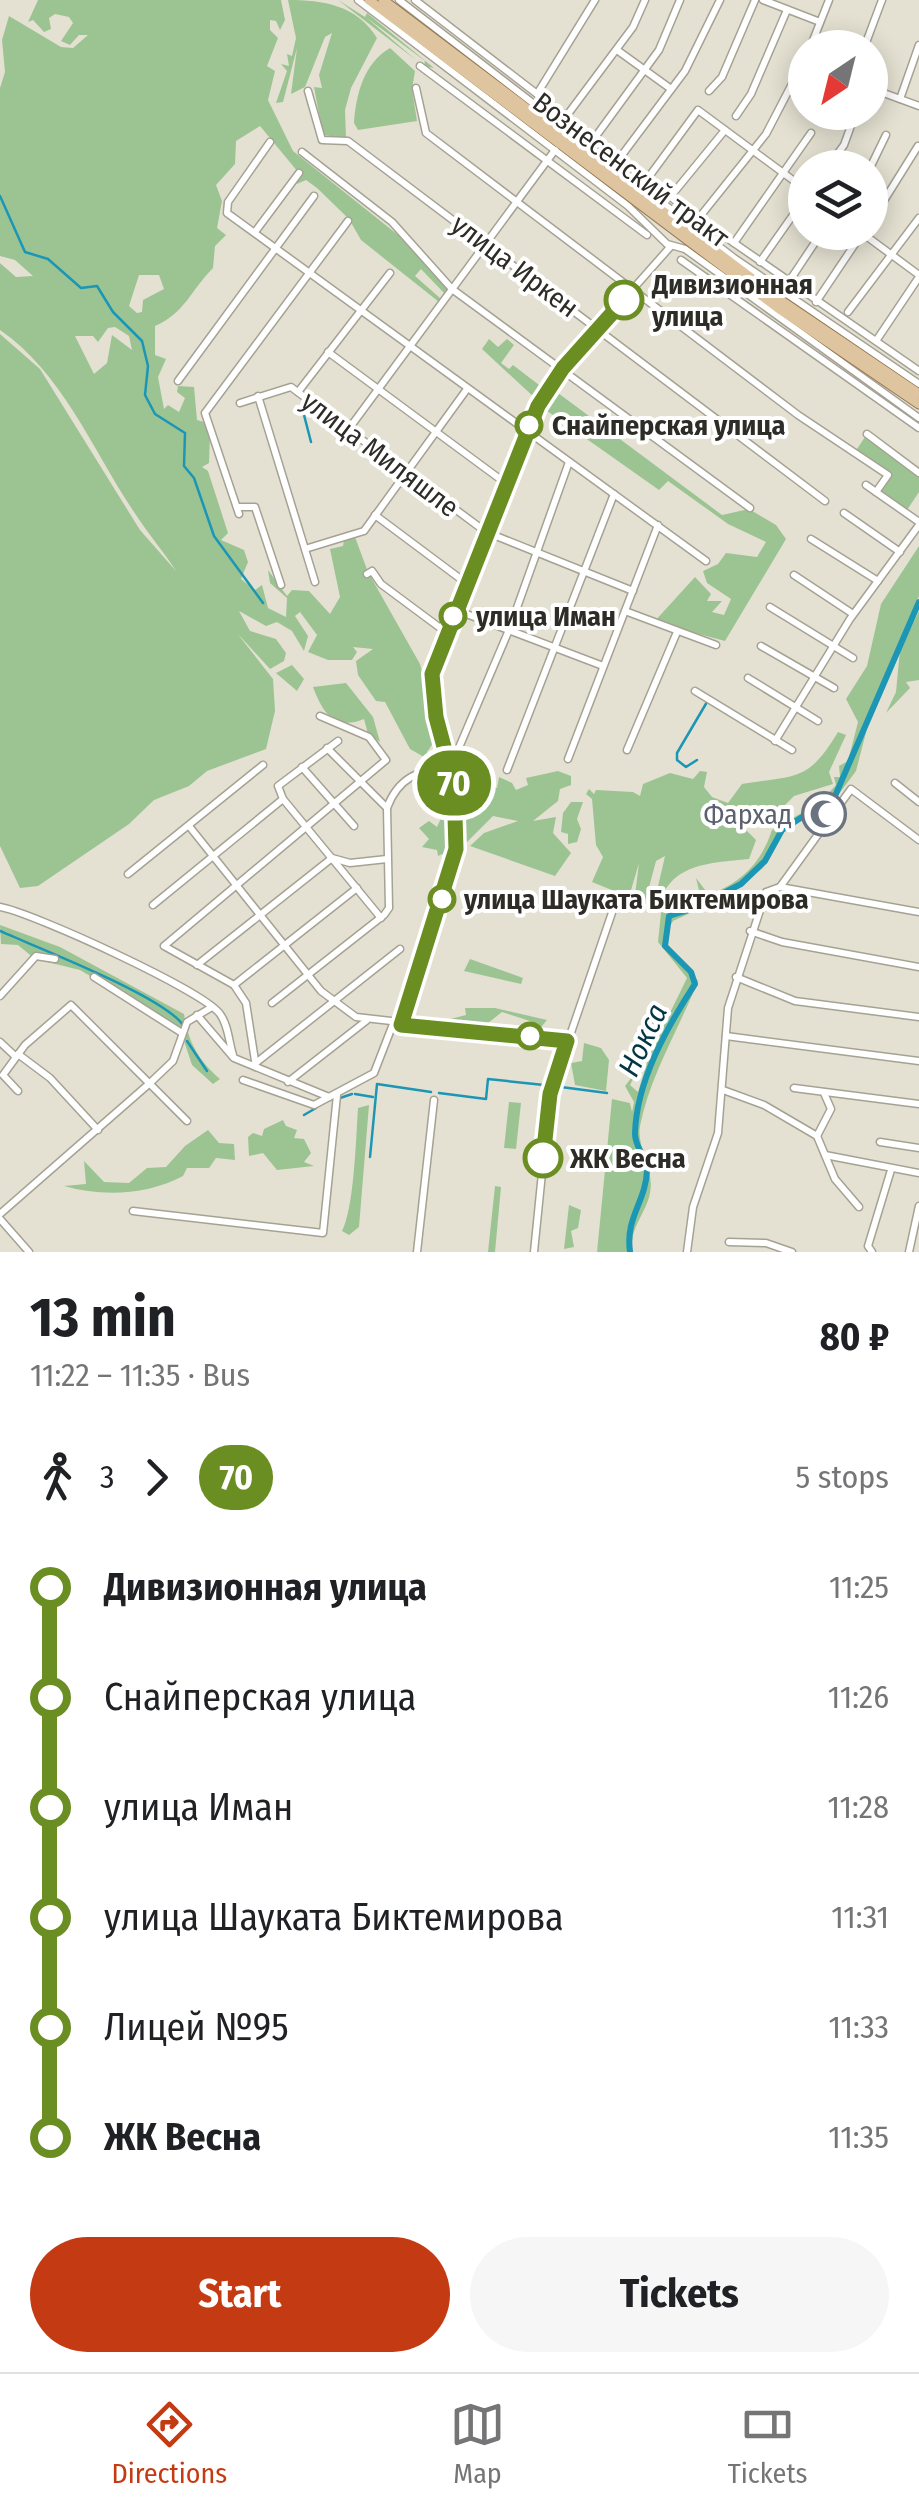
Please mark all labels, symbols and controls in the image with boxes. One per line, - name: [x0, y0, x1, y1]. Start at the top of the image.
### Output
- north arrow: [788, 30, 888, 130]
- map controls: [788, 30, 888, 250]
- street label: Вознесенский тракт: [527, 86, 736, 255]
- button: layers: [788, 150, 888, 250]
- street label: улица Иркен: [445, 208, 585, 324]
- place label: Дивизионная улица: [651, 268, 813, 333]
- marker: Дивизионная улица: [605, 281, 643, 319]
- street label: улица Миляшле: [295, 384, 465, 524]
- place label: Снайперская улица: [552, 409, 785, 442]
- marker: Снайперская улица: [516, 412, 542, 438]
- place label: улица Иман: [475, 600, 616, 633]
- marker: улица Иман: [440, 603, 466, 629]
- line badge: 70: [409, 750, 499, 816]
- text: 70: [437, 762, 471, 804]
- mosque icon: Фархад: [801, 791, 847, 837]
- place label: Фархад: [704, 798, 792, 831]
- place label: улица Шауката Биктемирова: [463, 883, 809, 916]
- marker: улица Шауката Биктемирова: [429, 886, 455, 912]
- water label: Нокса: [611, 998, 675, 1082]
- unlabelled marker: [517, 1023, 543, 1049]
- marker: ЖК Весна: [524, 1139, 562, 1177]
- place label: ЖК Весна: [569, 1142, 686, 1175]
- text: 13 min: [30, 1285, 176, 1351]
- text: 80 ₽: [820, 1314, 889, 1360]
- text: 11:22 – 11:35 · Bus: [30, 1356, 250, 1394]
- icon: walk: [30, 1450, 85, 1505]
- icon: forward: [129, 1450, 184, 1505]
- text: 70: [219, 1456, 253, 1498]
- text: 3: [100, 1458, 114, 1496]
- text: 5 stops: [796, 1458, 889, 1496]
- text: Дивизионная улица: [104, 1564, 427, 1610]
- text: 11:25: [829, 1568, 889, 1606]
- text: Снайперская улица: [104, 1674, 416, 1720]
- text: 11:26: [828, 1678, 889, 1716]
- text: улица Иман: [104, 1784, 293, 1830]
- text: 11:28: [828, 1788, 889, 1826]
- text: улица Шауката Биктемирова: [104, 1894, 564, 1940]
- text: 11:31: [831, 1898, 889, 1936]
- text: Лицей №95: [104, 2004, 289, 2050]
- text: 11:33: [829, 2008, 889, 2046]
- text: ЖК Весна: [104, 2114, 261, 2160]
- text: 11:35: [828, 2118, 889, 2156]
- button: Start: [30, 2237, 450, 2352]
- button: Tickets: [470, 2237, 889, 2352]
- tab: Directions: [111, 2397, 227, 2490]
- tab: Map: [450, 2397, 505, 2490]
- tab: Tickets: [728, 2397, 808, 2490]

